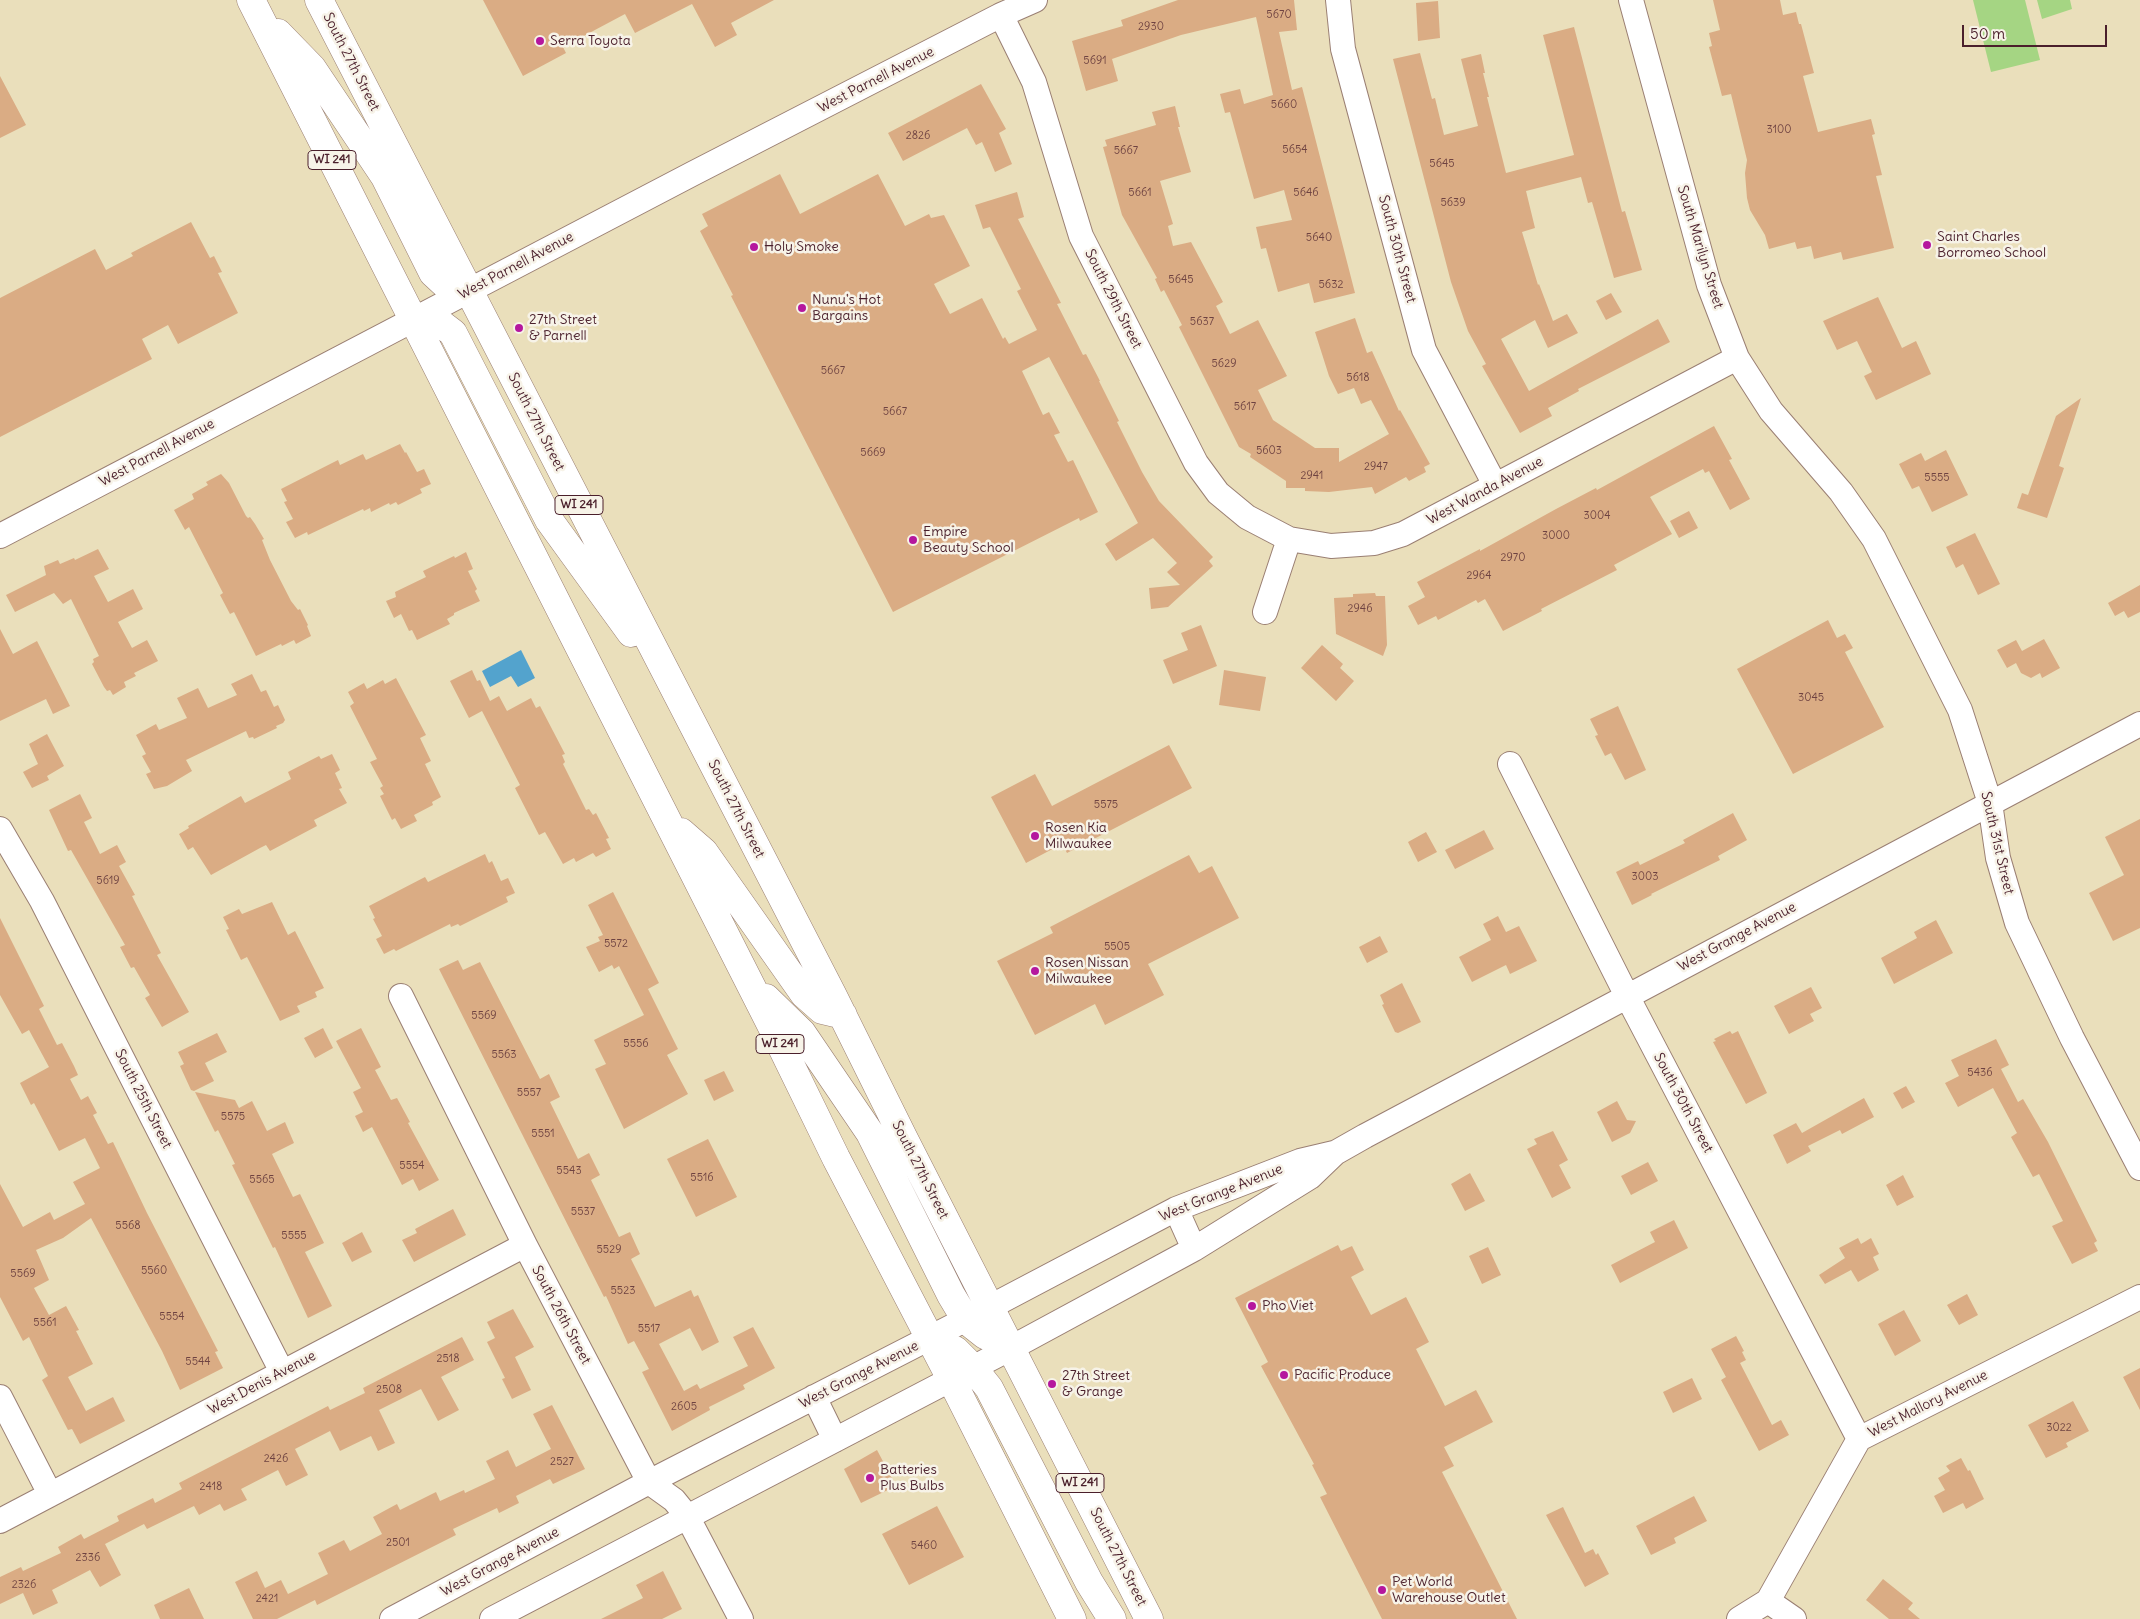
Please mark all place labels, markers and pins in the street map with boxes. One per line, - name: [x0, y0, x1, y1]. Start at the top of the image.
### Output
- place label: Serra Toyota: [550, 33, 631, 49]
- marker: Serra Toyota: [534, 35, 546, 47]
- place label: Saint Charles Borromeo School: [1937, 229, 2046, 262]
- place label: Holy Smoke: [764, 239, 839, 255]
- marker: Saint Charles Borromeo School: [1921, 239, 1933, 251]
- marker: Holy Smoke: [748, 241, 760, 253]
- place label: Nunu's Hot Bargains: [812, 292, 881, 324]
- marker: Nunu's Hot Bargains: [796, 302, 808, 314]
- place label: 27th Street & Parnell: [529, 312, 597, 344]
- marker: 27th Street & Parnell: [513, 322, 525, 334]
- place label: Empire Beauty School: [923, 524, 1014, 556]
- marker: Empire Beauty School: [907, 534, 919, 546]
- place label: Rosen Kia Milwaukee: [1045, 820, 1112, 852]
- marker: Rosen Kia Milwaukee: [1029, 830, 1041, 842]
- place label: Rosen Nissan Milwaukee: [1045, 955, 1129, 988]
- marker: Rosen Nissan Milwaukee: [1029, 965, 1041, 977]
- place label: Pho Viet: [1262, 1298, 1314, 1314]
- marker: Pho Viet: [1246, 1300, 1258, 1312]
- place label: Pacific Produce: [1294, 1367, 1391, 1383]
- place label: 27th Street & Grange: [1062, 1368, 1130, 1400]
- marker: Pacific Produce: [1278, 1369, 1290, 1381]
- marker: 27th Street & Grange: [1046, 1378, 1058, 1390]
- place label: Batteries Plus Bulbs: [880, 1462, 944, 1494]
- marker: Batteries Plus Bulbs: [864, 1472, 876, 1484]
- place label: Pet World Warehouse Outlet: [1392, 1574, 1506, 1606]
- marker: Pet World Warehouse Outlet: [1376, 1584, 1388, 1596]

